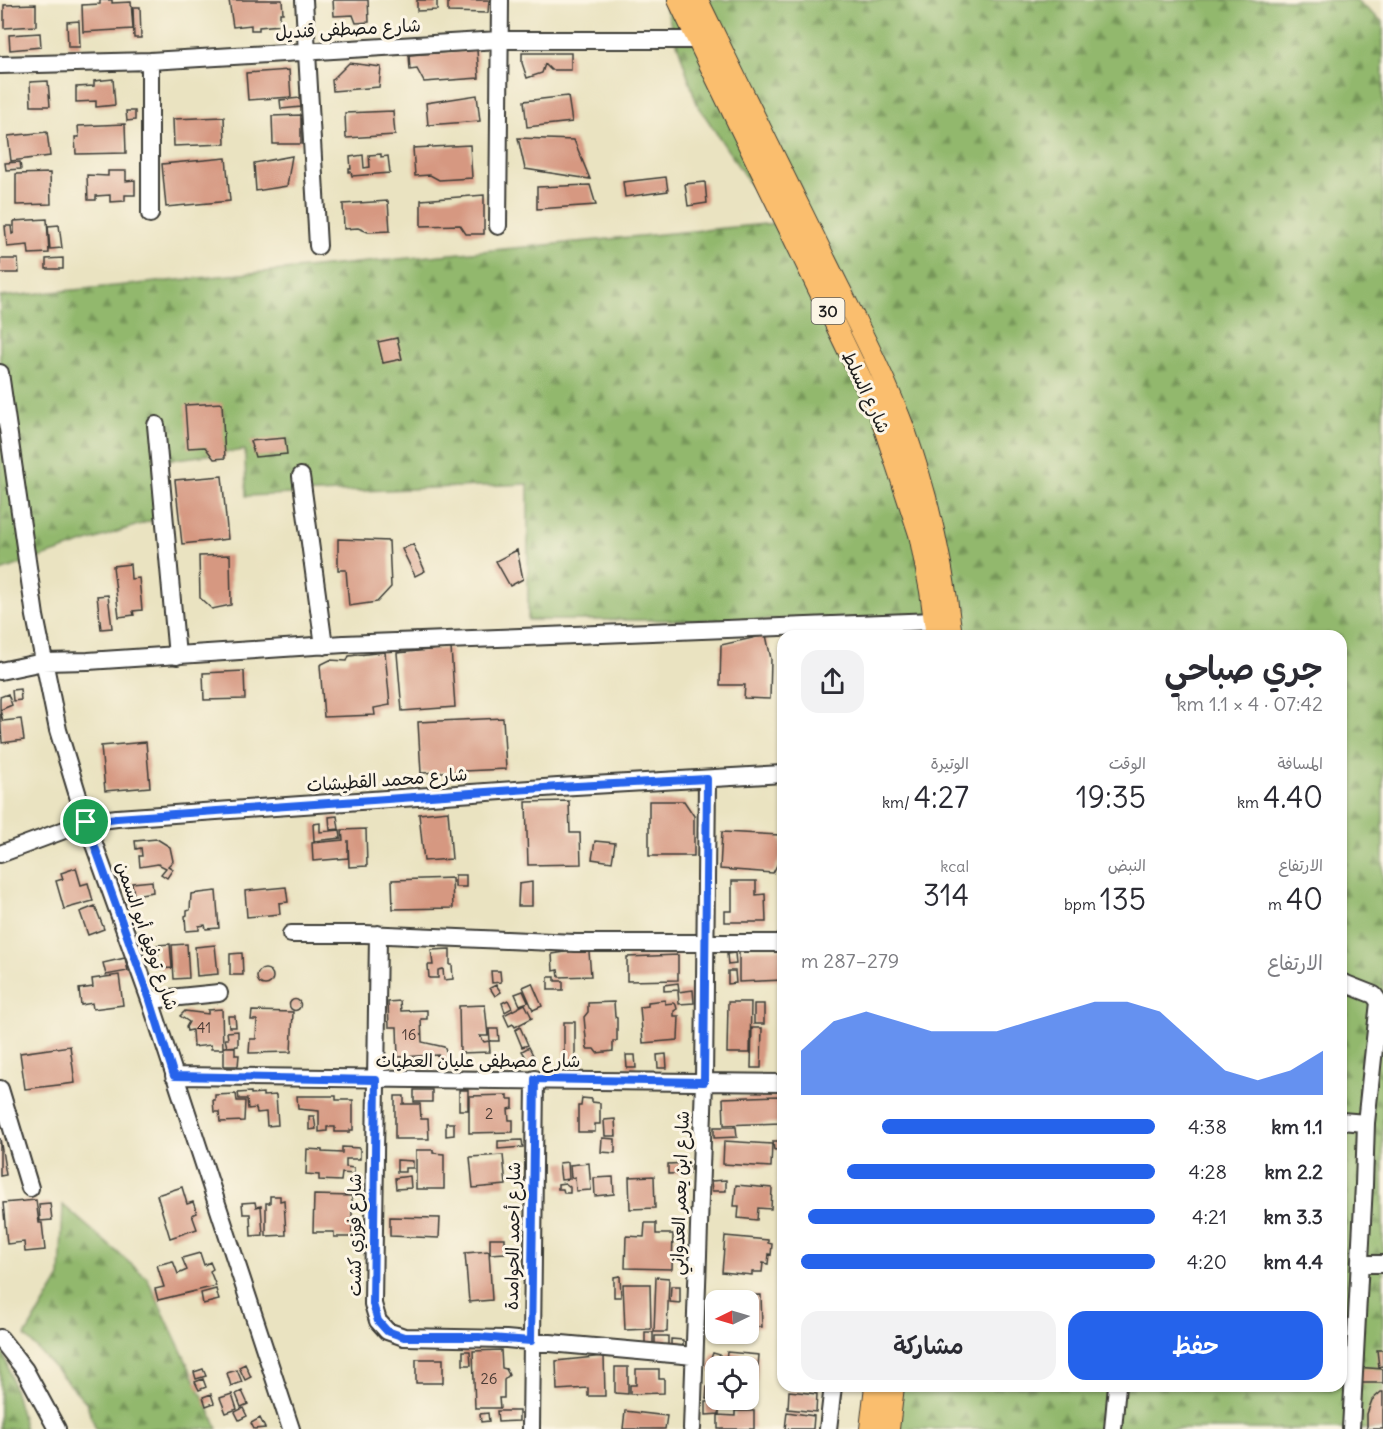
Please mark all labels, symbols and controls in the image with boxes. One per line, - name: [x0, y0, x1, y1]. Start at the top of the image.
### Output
- street label: شارع مصطفى قنديل: [275, 13, 421, 45]
- road number: 30: [812, 298, 844, 324]
- street label: شارع السلط: [836, 347, 896, 437]
- text: جري صباحي: [1164, 647, 1323, 689]
- button: share: [801, 650, 864, 713]
- text: 07:42 · 4 × 1.1 km: [1176, 691, 1323, 716]
- text: الوتيرة: [930, 753, 969, 773]
- text: الوقت: [1109, 753, 1146, 773]
- text: المسافة: [1277, 753, 1323, 773]
- street label: شارع محمد القطيشات: [306, 762, 468, 798]
- text: 4:27: [914, 778, 969, 816]
- text: 19:35: [1076, 778, 1146, 816]
- text: 4.40: [1263, 778, 1323, 816]
- text: /km: [882, 792, 914, 812]
- text: km: [1237, 792, 1263, 812]
- pin: [60, 796, 111, 847]
- icon: arrive: [69, 805, 102, 838]
- text: النبض: [1108, 855, 1146, 875]
- text: الارتفاع: [1278, 855, 1323, 875]
- text: kcal: [940, 856, 969, 876]
- street label: شارع توفيق أبو السمن: [110, 858, 184, 1014]
- text: 314: [923, 876, 969, 914]
- text: 135: [1100, 880, 1146, 918]
- text: 40: [1286, 880, 1323, 918]
- text: bpm: [1064, 894, 1100, 914]
- text: m: [1268, 894, 1286, 914]
- text: 279–287 m: [801, 948, 899, 973]
- text: الارتفاع: [1267, 950, 1323, 975]
- house number: 41: [197, 1018, 211, 1037]
- house number: 16: [402, 1025, 416, 1044]
- street label: شارع مصطفى عليان العطيات: [376, 1049, 580, 1073]
- house number: 2: [485, 1104, 493, 1123]
- street label: شارع ابن يعمر العدواني: [665, 1110, 699, 1276]
- text: 4:38: [1188, 1114, 1227, 1139]
- text: 1.1 km: [1271, 1114, 1323, 1139]
- text: 4:28: [1188, 1159, 1227, 1184]
- text: 2.2 km: [1264, 1159, 1323, 1184]
- street label: شارع أحمد الحوامدة: [500, 1162, 526, 1310]
- street label: شارع فوزي كشت: [343, 1173, 368, 1297]
- text: 4:21: [1192, 1204, 1227, 1229]
- text: 3.3 km: [1264, 1204, 1323, 1229]
- text: 4:20: [1187, 1249, 1227, 1274]
- text: 4.4 km: [1264, 1249, 1323, 1274]
- north arrow: [705, 1290, 759, 1344]
- map controls: [705, 1290, 759, 1410]
- button: مشاركة: [801, 1311, 1056, 1380]
- button: حفظ: [1068, 1311, 1323, 1380]
- button: locate: [705, 1356, 759, 1410]
- house number: 26: [481, 1369, 497, 1388]

